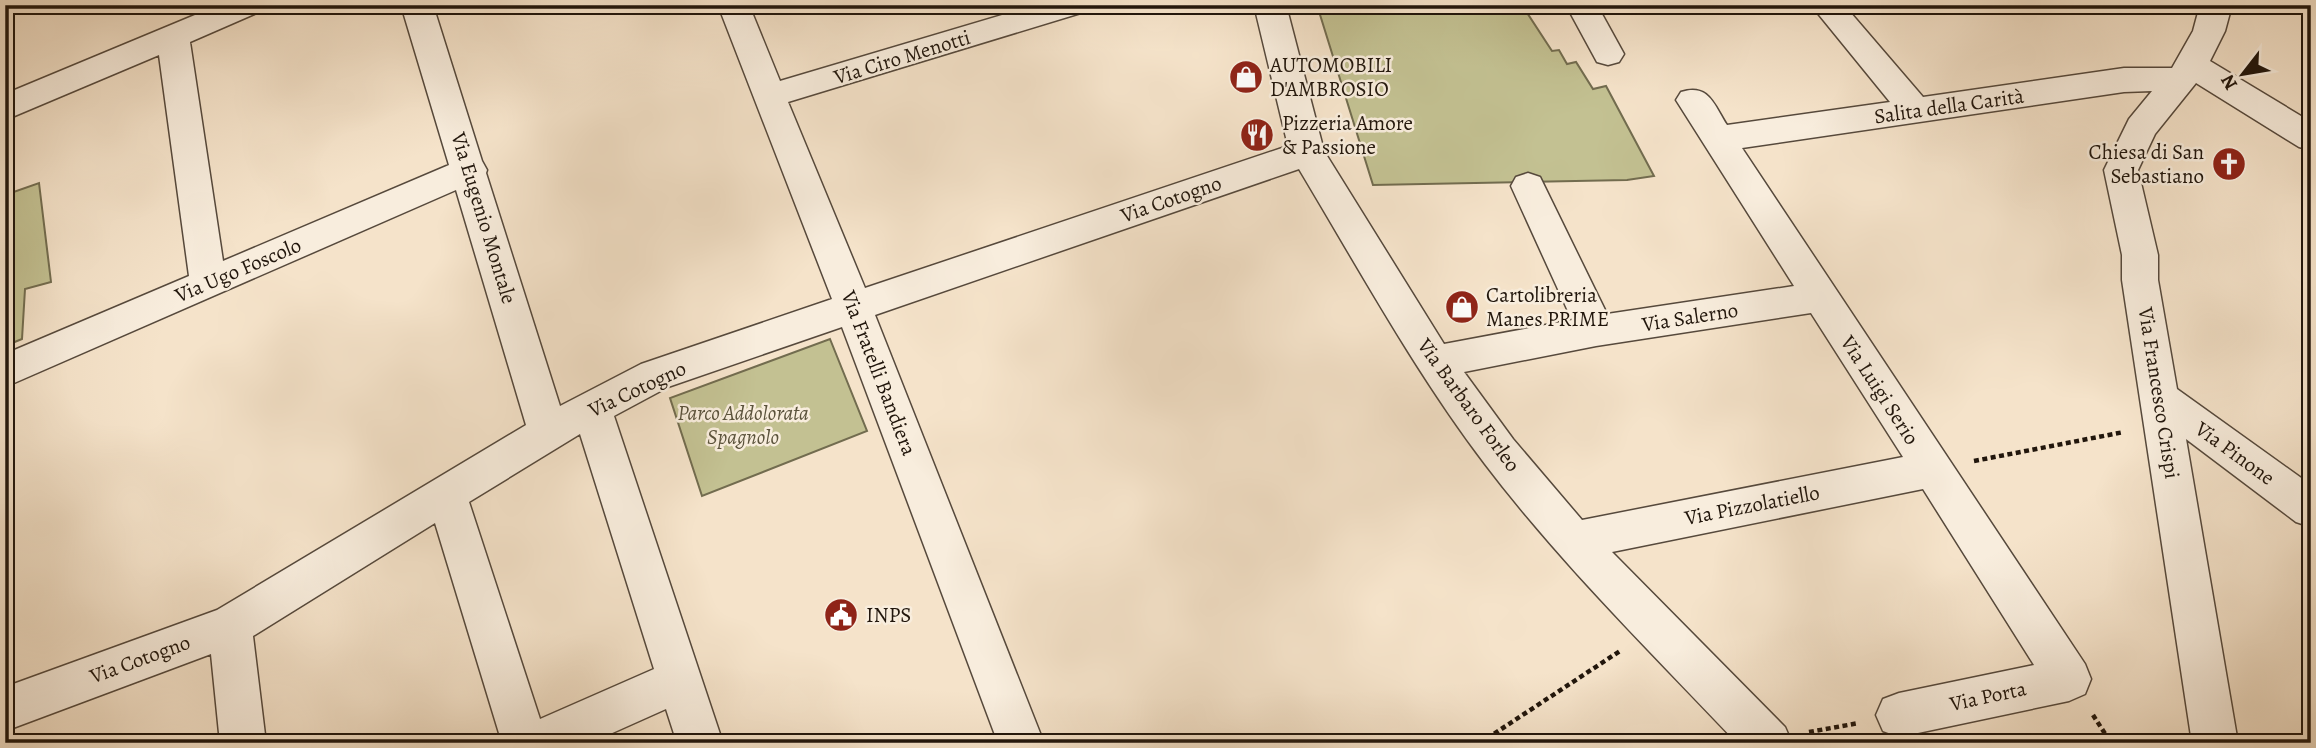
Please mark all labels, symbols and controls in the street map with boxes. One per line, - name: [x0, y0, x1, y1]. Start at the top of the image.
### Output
- street label: Via Ciro Menotti: [829, 23, 974, 91]
- north arrow: [2208, 38, 2278, 108]
- place label: AUTOMOBILI D'AMBROSIO: [1269, 51, 1392, 103]
- shop icon: AUTOMOBILI D'AMBROSIO: [1227, 58, 1265, 96]
- text: N: [2214, 69, 2244, 95]
- street label: Salita della Carità: [1872, 82, 2026, 130]
- place label: Pizzeria Amore & Passione: [1282, 109, 1413, 161]
- restaurant icon: Pizzeria Amore & Passione: [1238, 116, 1276, 154]
- street label: Via Eugenio Montale: [444, 128, 523, 307]
- place label: Chiesa di San Sebastiano: [2089, 138, 2204, 190]
- church icon: Chiesa di San Sebastiano: [2210, 145, 2248, 183]
- street label: Via Cotogno: [1116, 169, 1225, 230]
- street label: Via Ugo Foscolo: [170, 231, 305, 310]
- place label: Cartolibreria Manes PRIME: [1486, 281, 1609, 333]
- street label: Via Fratelli Bandiera: [834, 286, 923, 460]
- shop icon: Cartolibreria Manes PRIME: [1443, 288, 1481, 326]
- street label: Via Salerno: [1639, 296, 1740, 339]
- street label: Via Francesco Crispi: [2131, 304, 2186, 481]
- street label: Via Luigi Serio: [1834, 329, 1926, 450]
- street label: Via Barbaro Forleo: [1411, 332, 1527, 477]
- street label: Via Cotogno: [583, 354, 690, 424]
- park label: Parco Addolorata Spagnolo: [677, 399, 809, 451]
- street label: Via Pinone: [2189, 414, 2280, 491]
- street label: Via Pizzolatiello: [1681, 478, 1822, 532]
- public building icon: INPS: [822, 596, 860, 634]
- place label: INPS: [866, 601, 911, 629]
- street label: Via Cotogno: [85, 628, 194, 690]
- street label: Via Porta: [1946, 674, 2029, 718]

